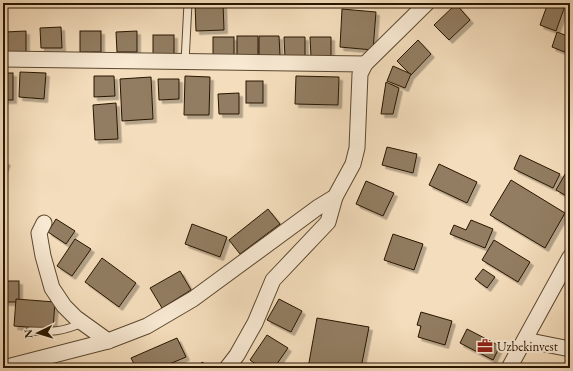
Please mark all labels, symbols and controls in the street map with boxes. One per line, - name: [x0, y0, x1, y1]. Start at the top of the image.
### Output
- north arrow: [18, 313, 58, 353]
- text: N: [21, 329, 35, 339]
- office icon: Uzbekinvest: [476, 337, 494, 355]
- place label: Uzbekinvest: [497, 338, 558, 355]

